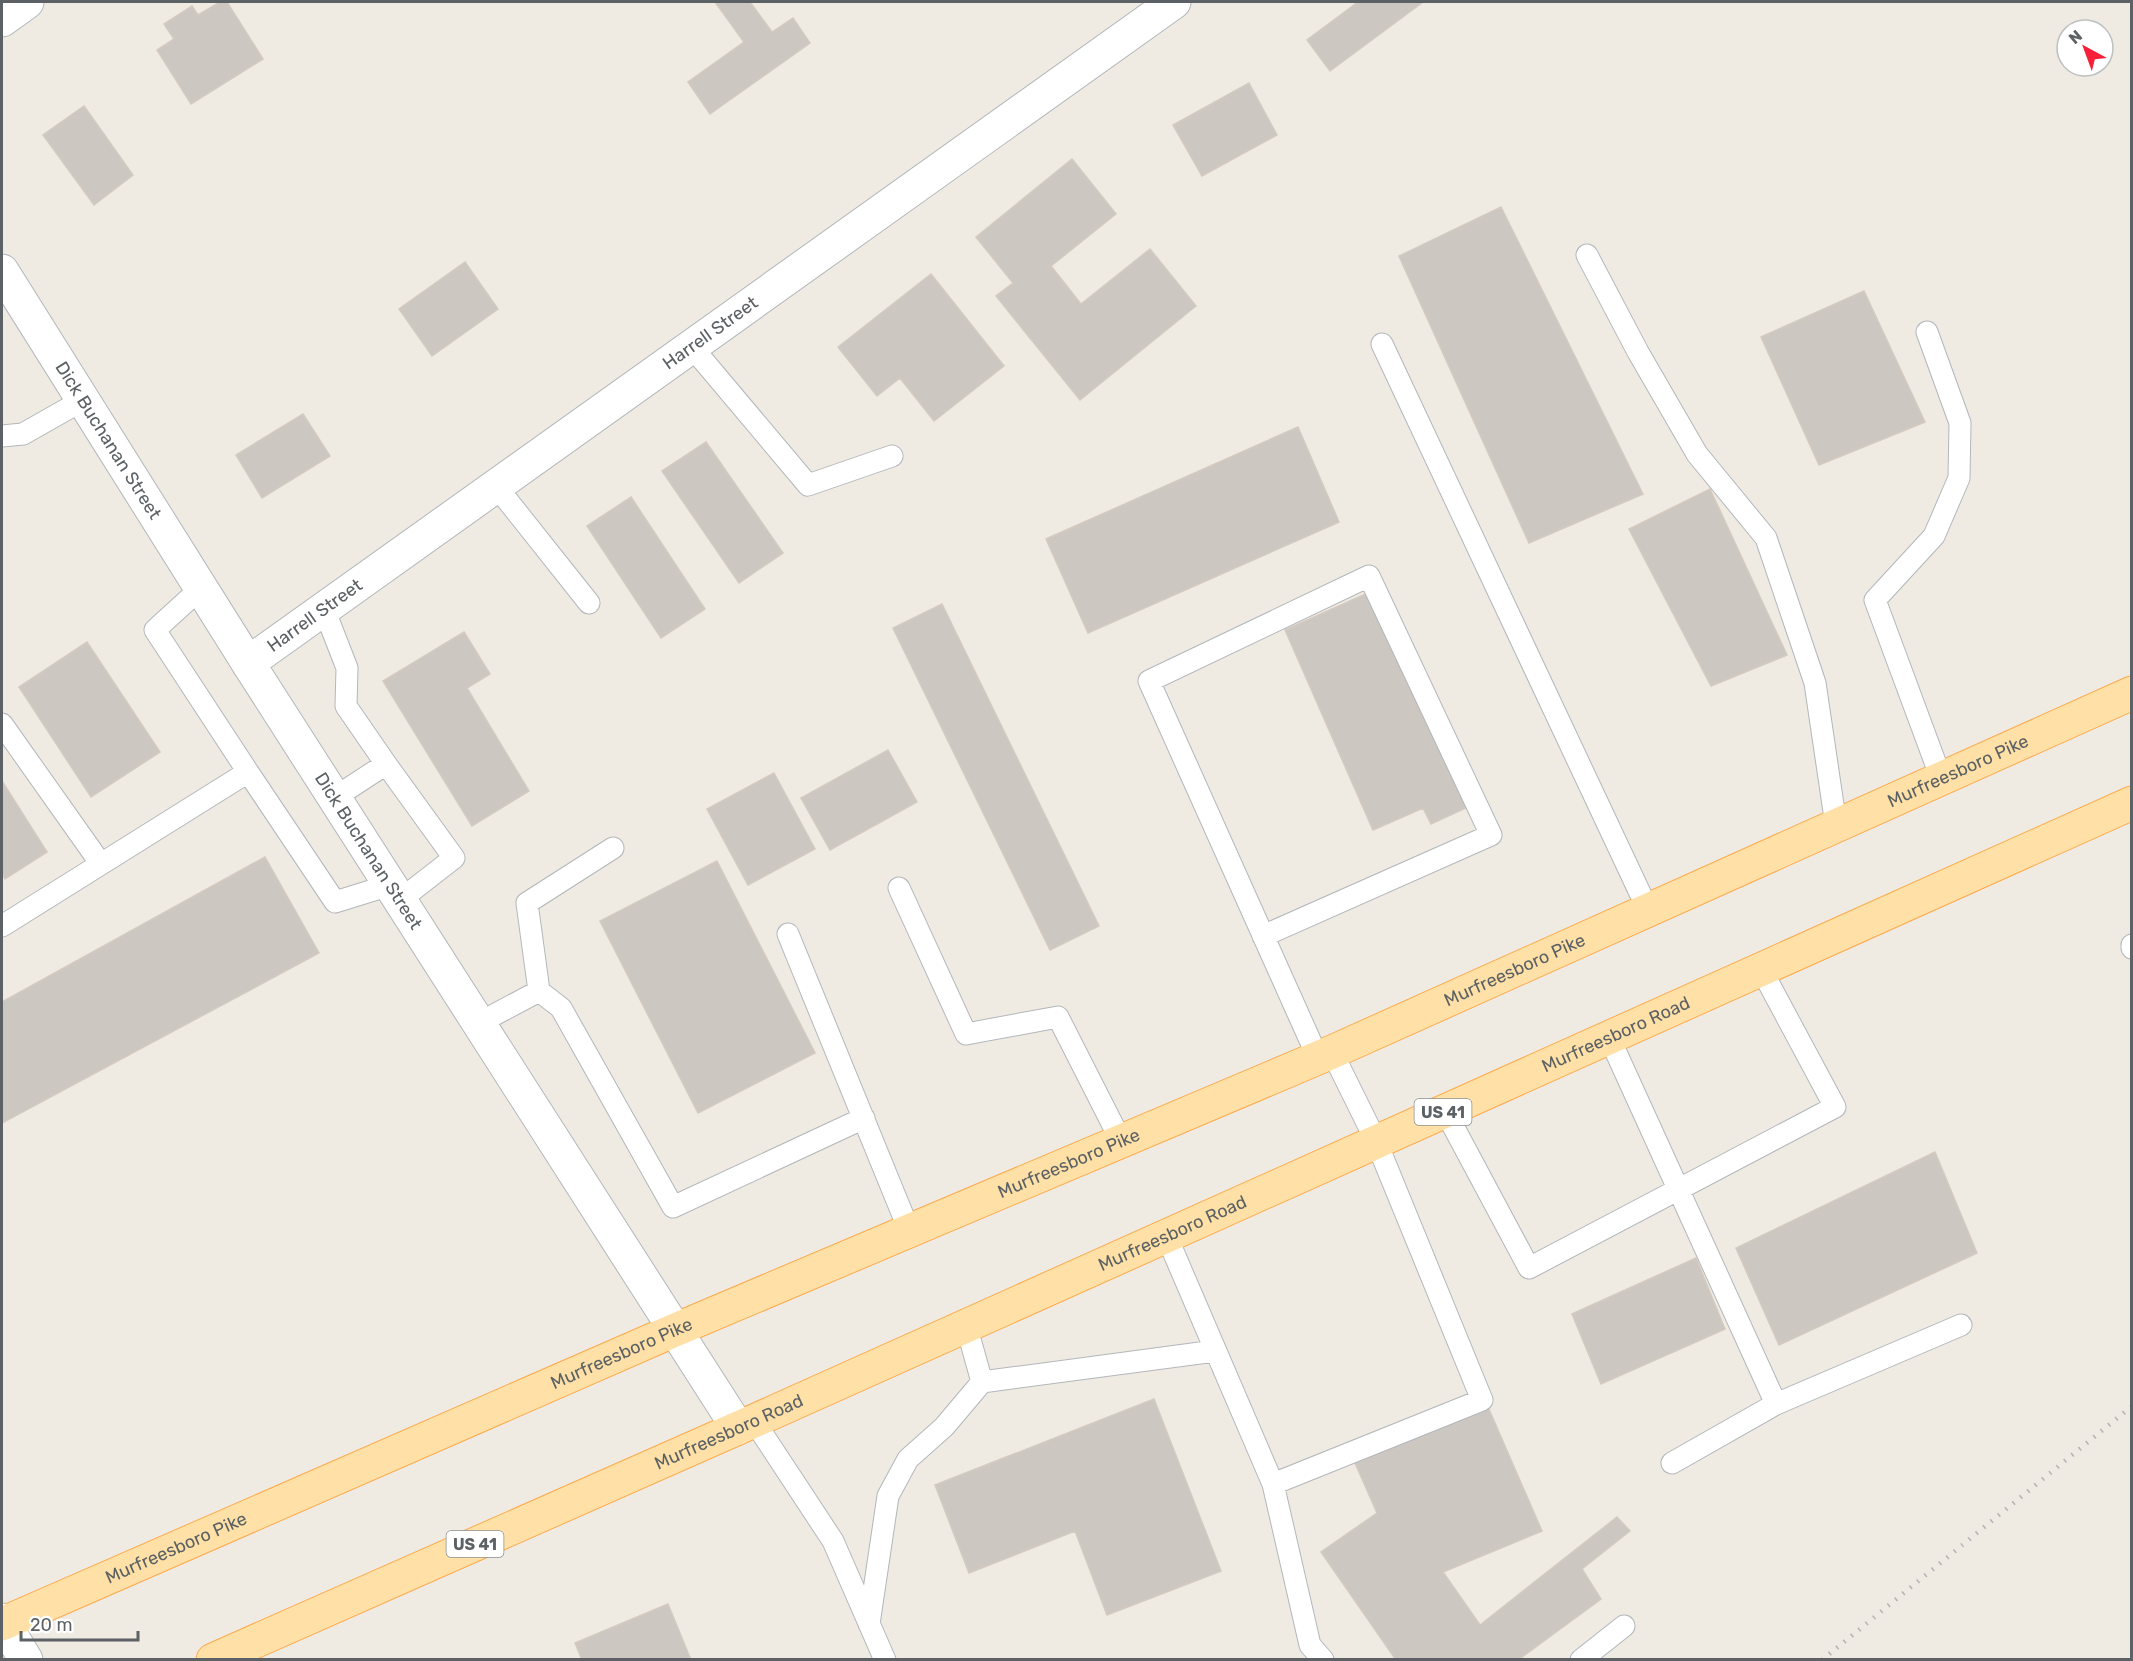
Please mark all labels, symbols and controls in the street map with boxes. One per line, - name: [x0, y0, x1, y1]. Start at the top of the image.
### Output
- north arrow: [2055, 18, 2115, 78]
- text: N: [2065, 26, 2086, 48]
- street label: Harrell Street: [658, 292, 762, 374]
- street label: Dick Buchanan Street: [51, 357, 166, 523]
- street label: Harrell Street: [263, 574, 367, 657]
- street label: Murfreesboro Pike: [1884, 730, 2032, 812]
- street label: Dick Buchanan Street: [310, 768, 427, 934]
- street label: Murfreesboro Pike: [1441, 929, 1589, 1011]
- street label: Murfreesboro Road: [1538, 992, 1693, 1077]
- road number: US 41: [1414, 1099, 1472, 1125]
- street label: Murfreesboro Pike: [994, 1124, 1143, 1203]
- street label: Murfreesboro Road: [1095, 1191, 1250, 1276]
- street label: Murfreesboro Pike: [547, 1313, 696, 1394]
- street label: Murfreesboro Road: [651, 1389, 807, 1475]
- street label: Murfreesboro Pike: [102, 1507, 250, 1589]
- road number: US 41: [446, 1531, 504, 1557]
- scale bar: [21, 1604, 138, 1642]
- text: 20 m: [30, 1614, 72, 1636]

